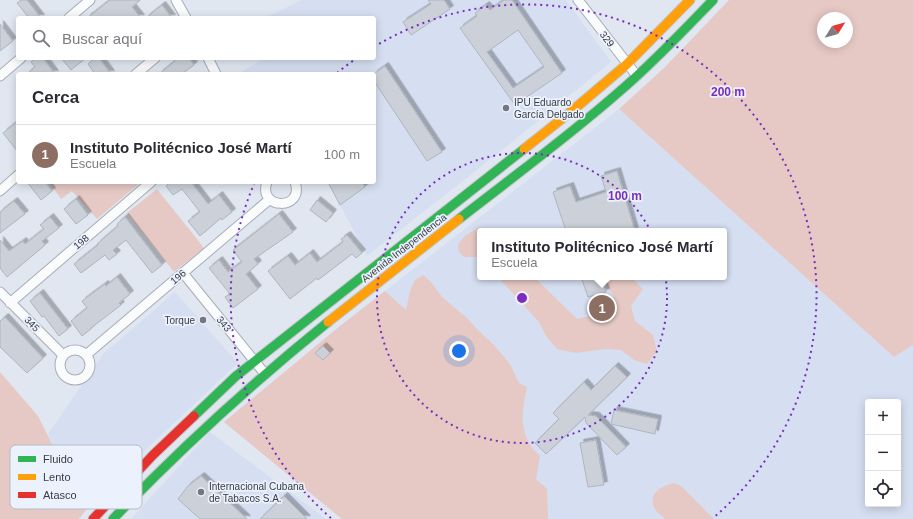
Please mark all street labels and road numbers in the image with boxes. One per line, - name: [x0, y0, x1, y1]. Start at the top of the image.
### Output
- street label: 329: [598, 29, 617, 49]
- street label: Avenida Independencia: [359, 211, 449, 284]
- street label: 198: [71, 232, 91, 252]
- street label: 196: [168, 267, 188, 287]
- street label: 345: [22, 314, 42, 334]
- street label: 343: [214, 314, 234, 334]

